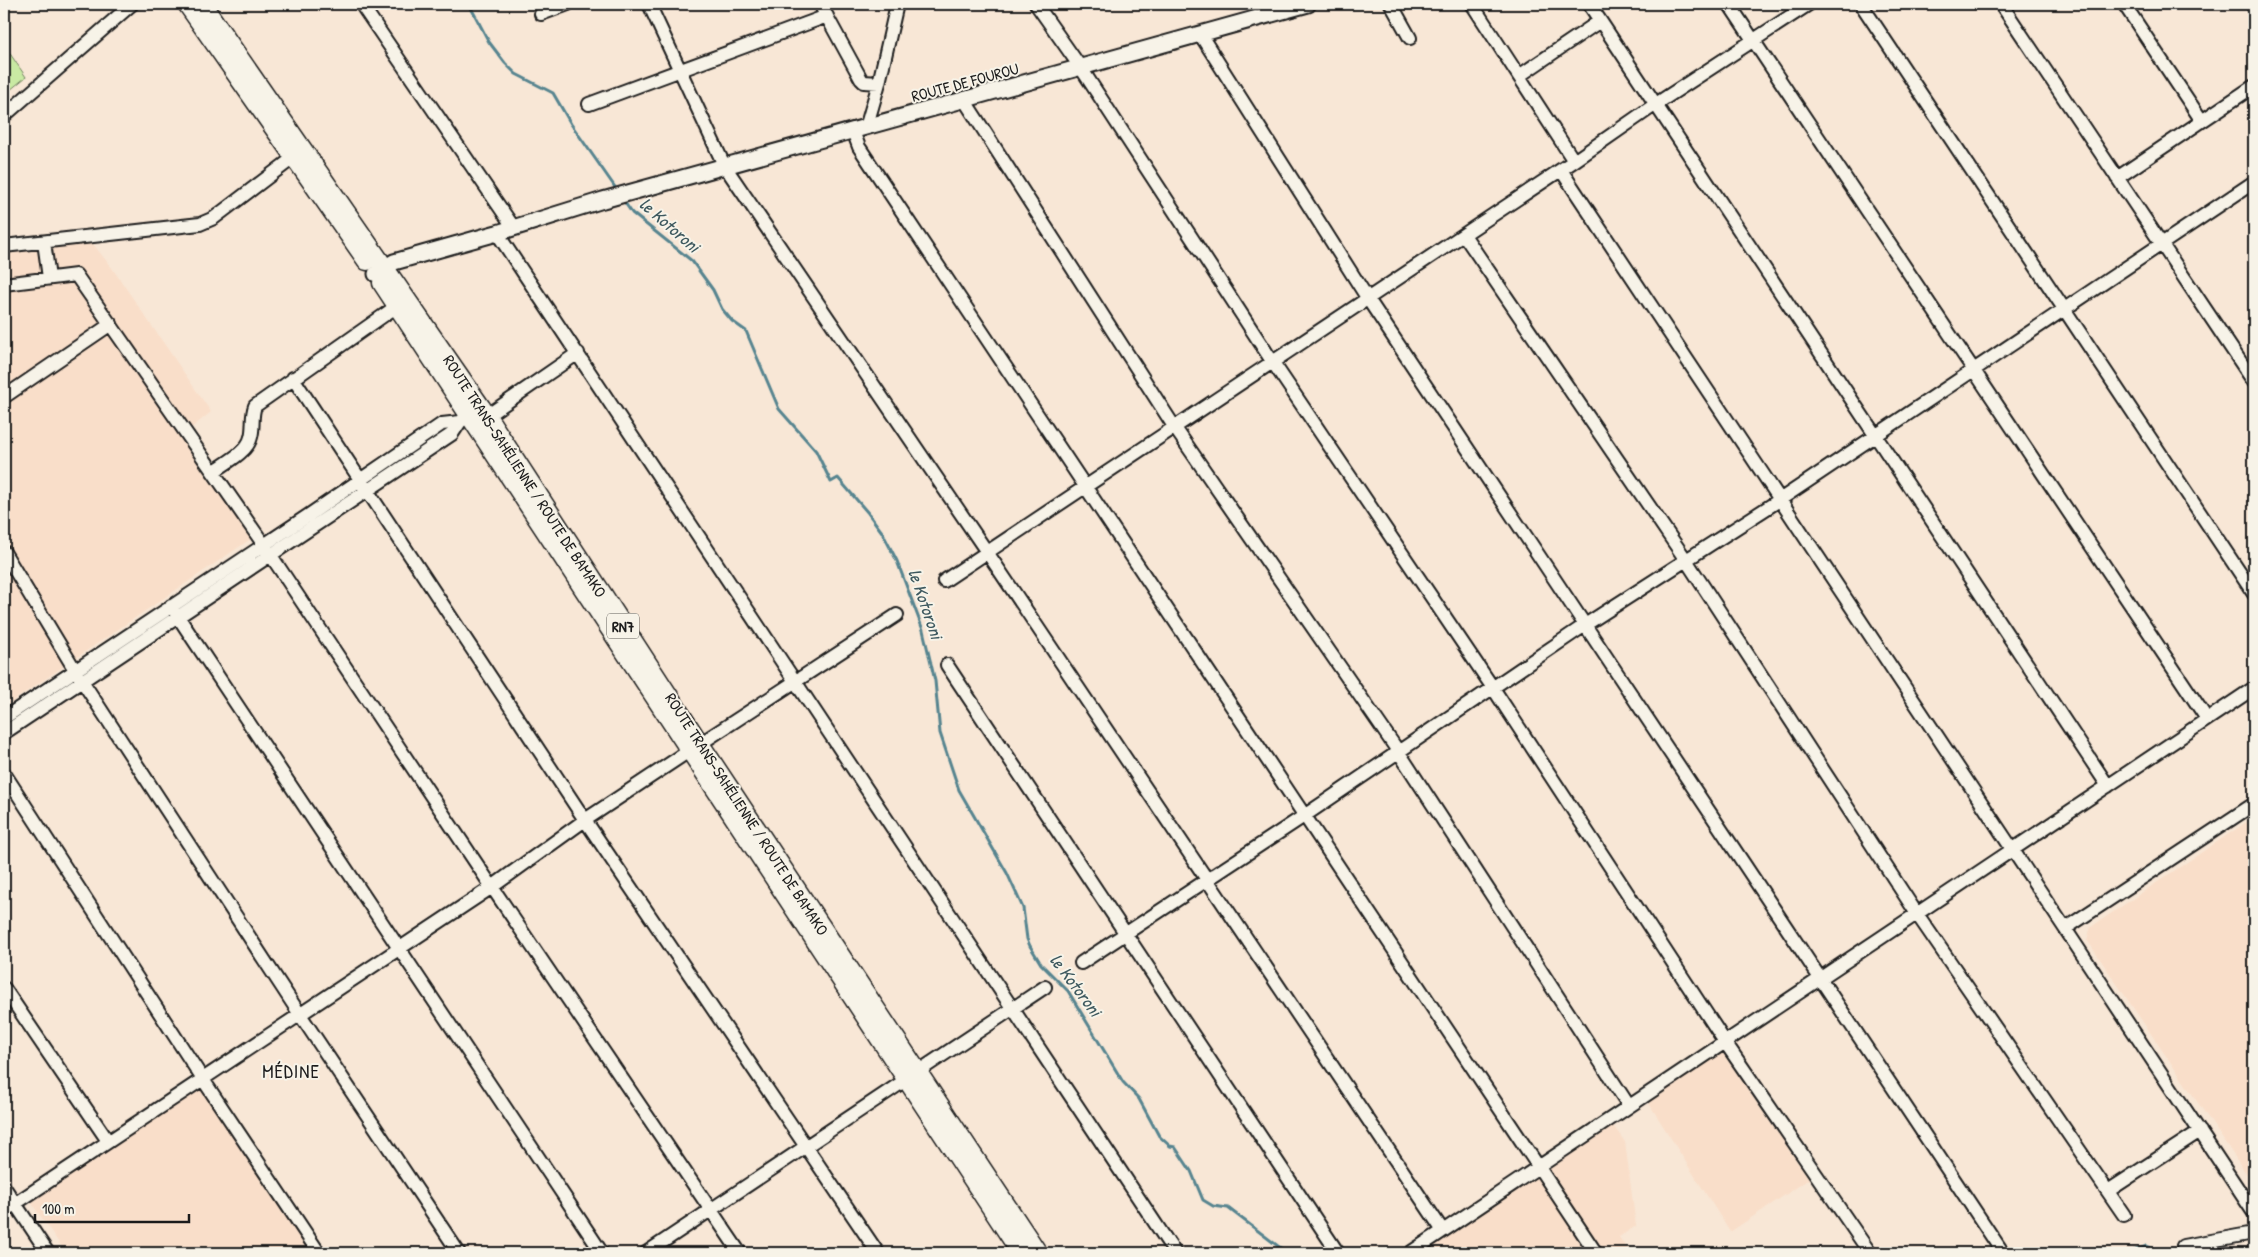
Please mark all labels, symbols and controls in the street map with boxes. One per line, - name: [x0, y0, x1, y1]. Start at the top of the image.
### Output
- street label: ROUTE DE FOUROU: [909, 57, 1021, 107]
- water label: le Kotoroni: [634, 192, 707, 260]
- street label: ROUTE TRANS-SAHÉLIENNE / ROUTE DE BAMAKO: [438, 351, 612, 602]
- water label: le Kotoroni: [902, 566, 950, 644]
- road number: RN7: [607, 614, 639, 638]
- street label: ROUTE TRANS-SAHÉLIENNE / ROUTE DE BAMAKO: [660, 689, 834, 940]
- water label: le Kotoroni: [1044, 949, 1109, 1023]
- district label: MÉDINE: [262, 1058, 320, 1084]
- scale bar: [35, 1192, 189, 1224]
- text: 100 m: [42, 1198, 75, 1219]

